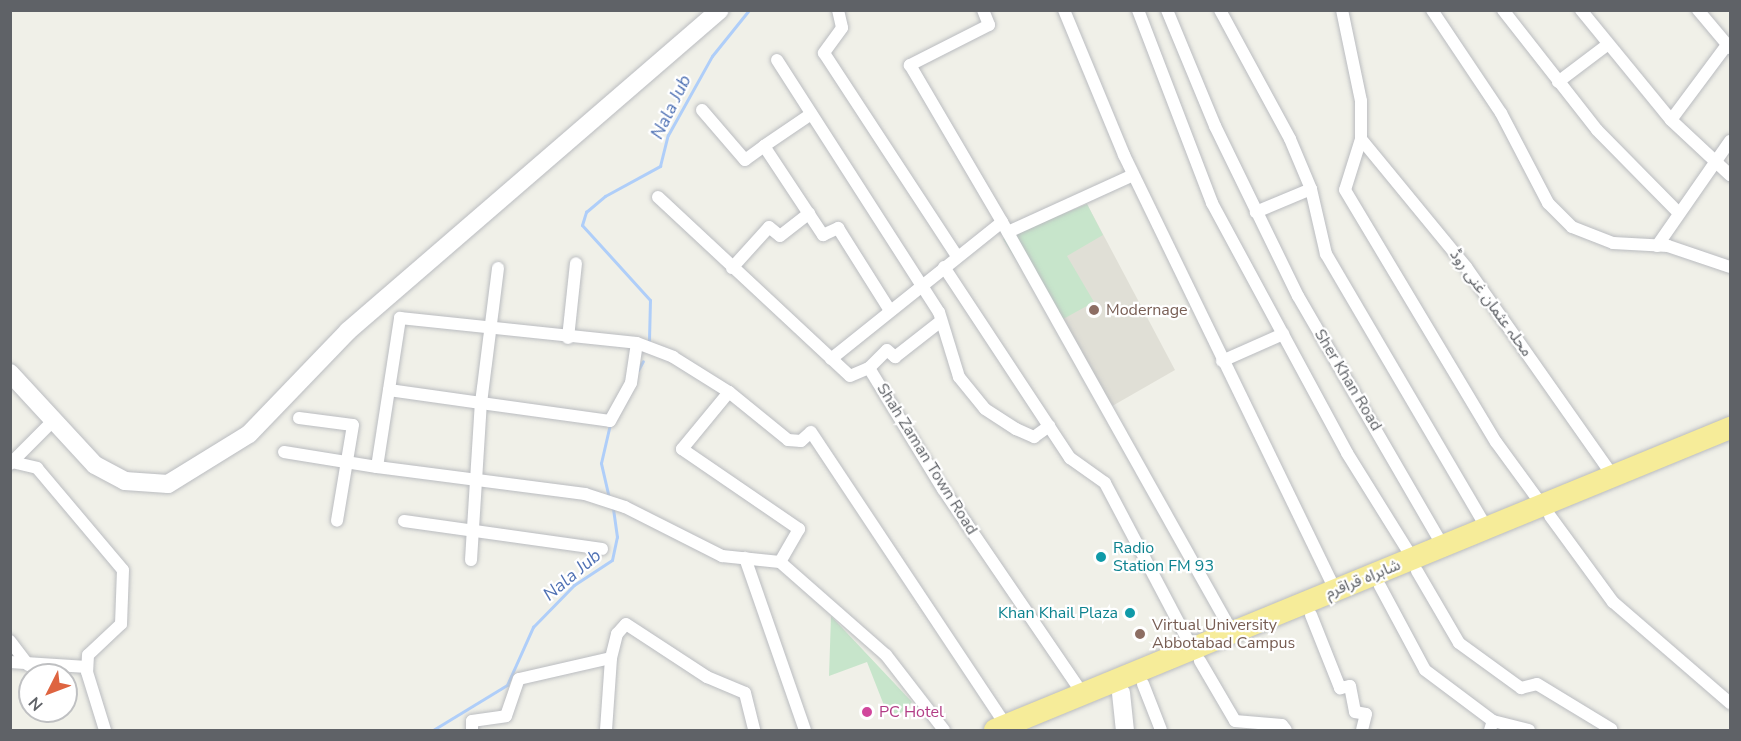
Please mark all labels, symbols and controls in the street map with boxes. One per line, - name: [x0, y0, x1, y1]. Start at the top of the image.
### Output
- water label: Nala Jub: [646, 71, 696, 143]
- street label: محلہ عثمان غنی روڈ: [1446, 245, 1536, 361]
- place label: Modernage: [1106, 300, 1188, 320]
- marker: Modernage: [1087, 303, 1101, 317]
- street label: Sher Khan Road: [1310, 326, 1386, 434]
- street label: Shah Zaman Town Road: [873, 380, 981, 538]
- place label: Radio Station FM 93: [1113, 538, 1214, 576]
- water label: Nala Jub: [539, 545, 605, 605]
- marker: Radio Station FM 93: [1094, 550, 1108, 564]
- street label: شاہراہ قراقرم: [1323, 555, 1403, 603]
- place label: Khan Khail Plaza: [998, 603, 1118, 623]
- marker: Khan Khail Plaza: [1123, 606, 1137, 620]
- place label: Virtual University Abbotabad Campus: [1152, 615, 1295, 653]
- marker: Virtual University Abbotabad Campus: [1133, 627, 1147, 641]
- north arrow: [18, 663, 78, 723]
- text: N: [24, 692, 48, 716]
- place label: PC Hotel: [879, 702, 944, 722]
- marker: PC Hotel: [860, 705, 874, 719]

